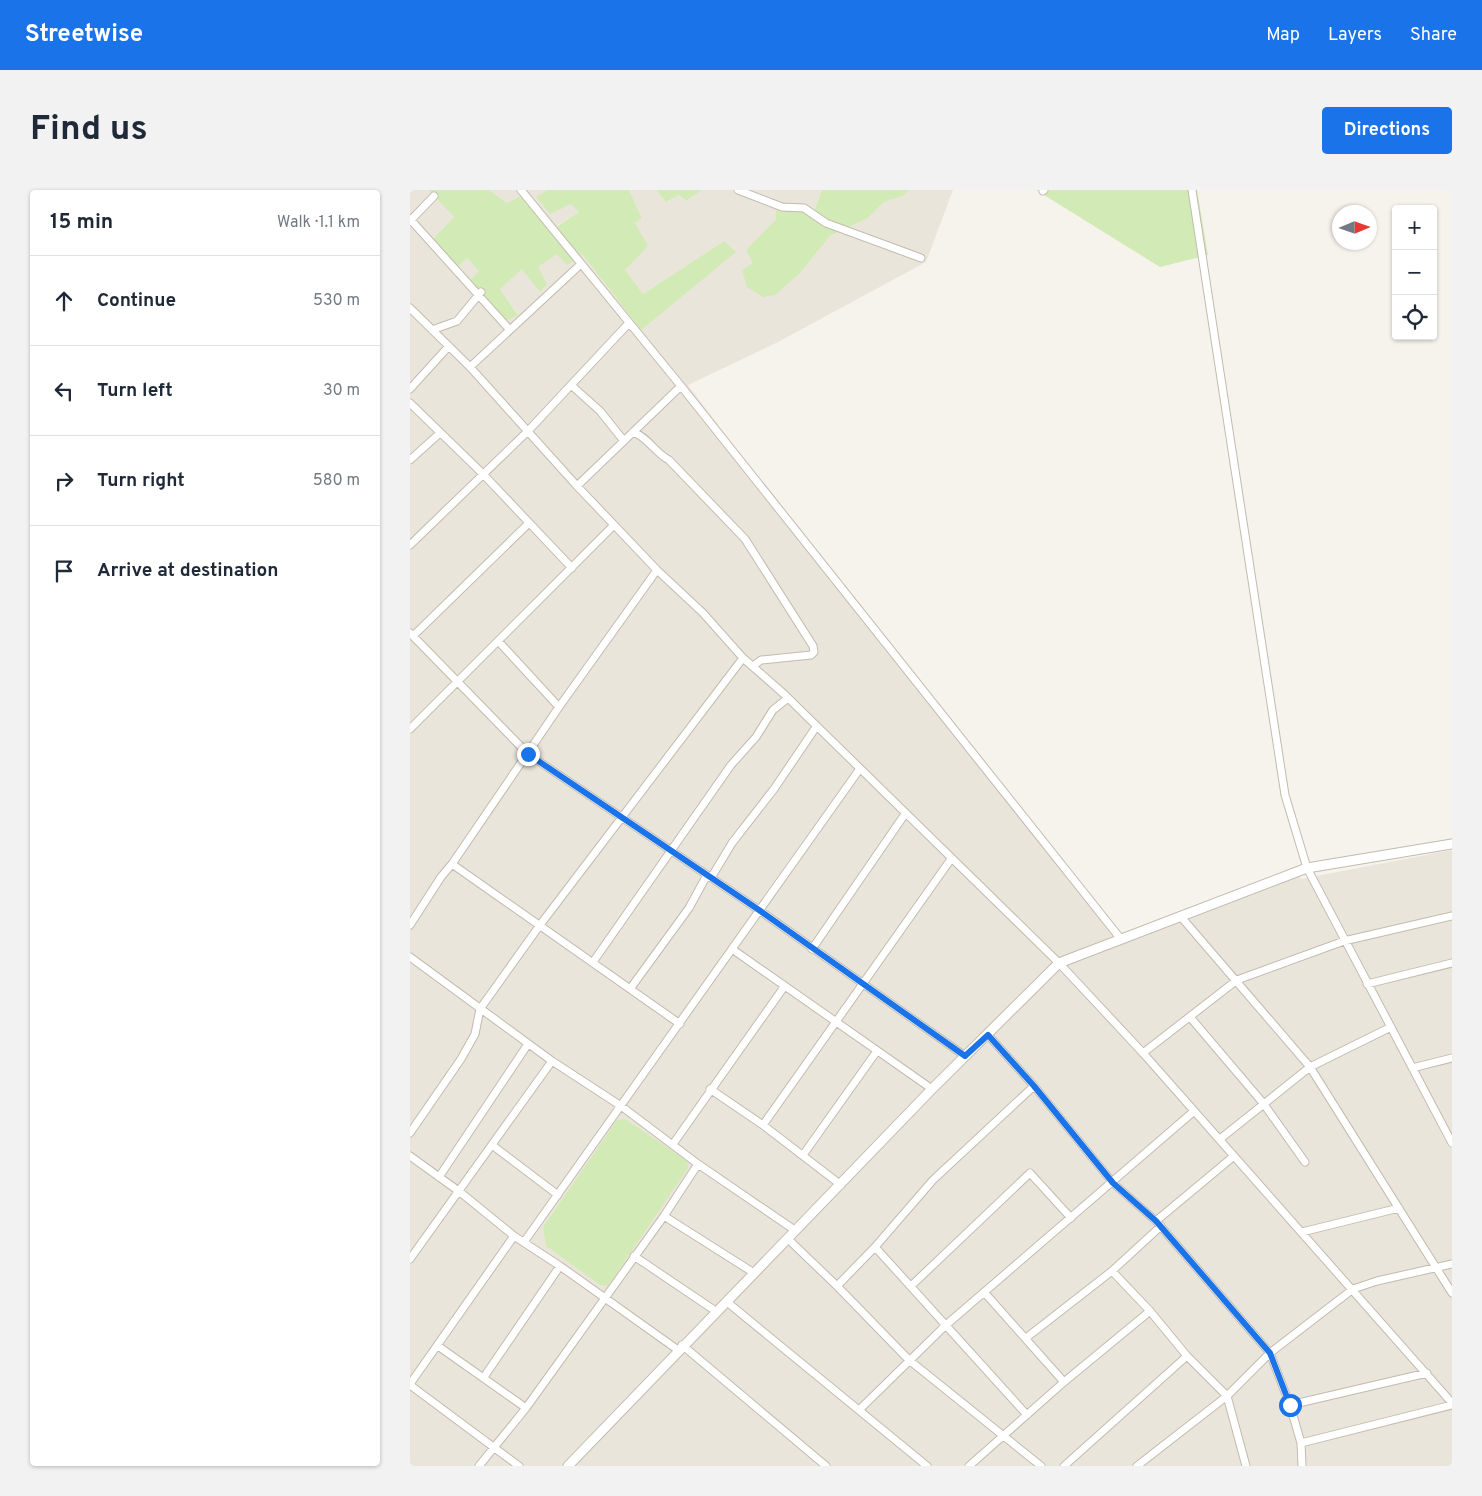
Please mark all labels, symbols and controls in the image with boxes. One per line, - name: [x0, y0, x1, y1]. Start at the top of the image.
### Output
- text: Streetwise: [25, 20, 143, 50]
- text: Map: [1266, 24, 1300, 47]
- text: Layers: [1328, 24, 1382, 47]
- text: Share: [1410, 24, 1457, 47]
- button: Directions: [1322, 107, 1452, 154]
- text: Find us: [30, 108, 148, 152]
- north arrow: [1332, 205, 1377, 250]
- map controls: [1392, 205, 1437, 340]
- button: +: [1392, 205, 1437, 250]
- text: 15 min: [50, 209, 113, 236]
- text: Walk · 1.1 km: [277, 213, 360, 233]
- button: −: [1392, 250, 1437, 295]
- icon: ahead: [50, 287, 78, 315]
- text: Continue: [97, 289, 176, 313]
- text: 530 m: [313, 291, 360, 311]
- button: locate: [1392, 295, 1437, 340]
- icon: left: [50, 377, 78, 405]
- text: Turn left: [97, 379, 173, 403]
- text: 30 m: [323, 381, 360, 401]
- icon: right: [50, 467, 78, 495]
- text: Turn right: [97, 469, 185, 493]
- text: 580 m: [313, 471, 360, 491]
- icon: arrive: [50, 557, 78, 585]
- text: Arrive at destination: [97, 559, 278, 583]
- route end: [517, 743, 540, 766]
- route start: [1279, 1394, 1302, 1417]

